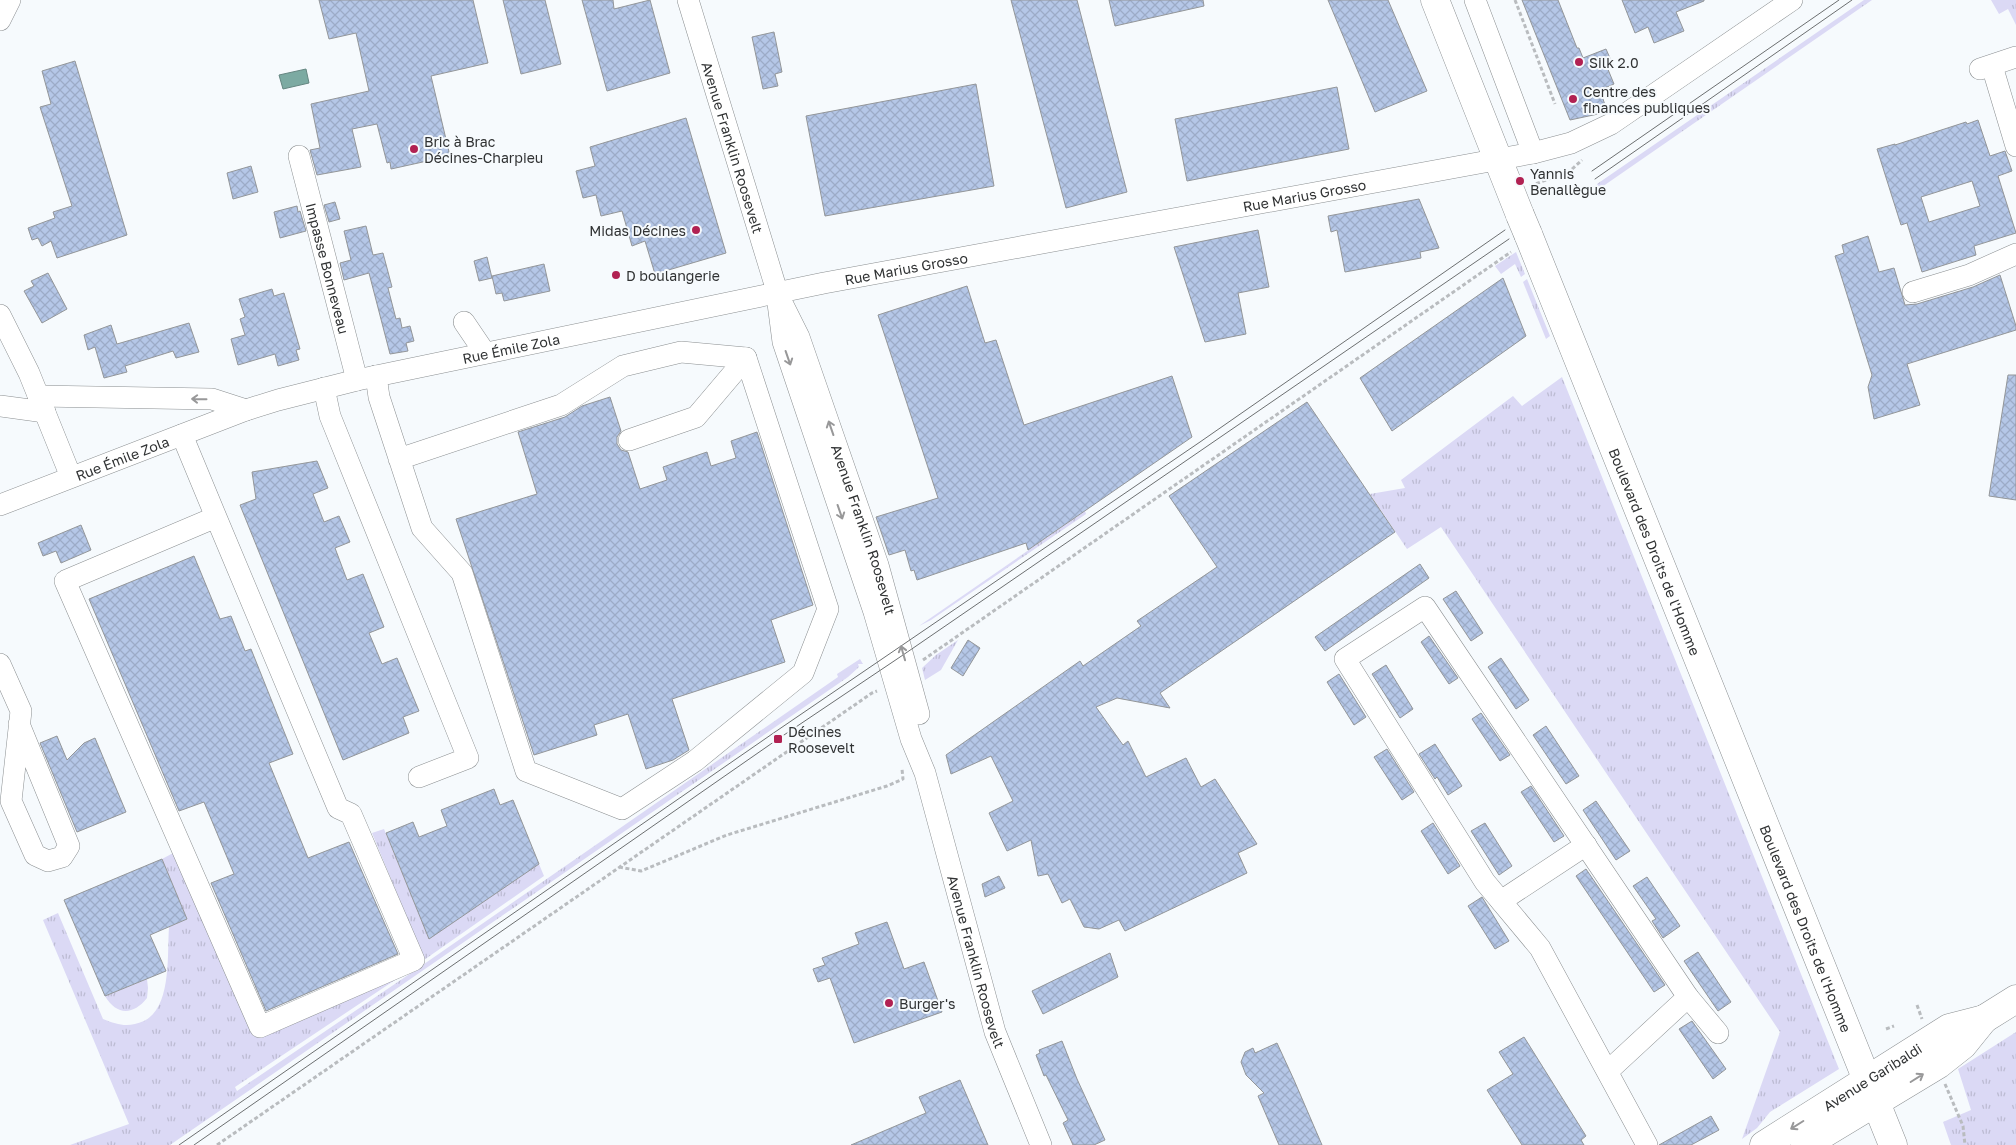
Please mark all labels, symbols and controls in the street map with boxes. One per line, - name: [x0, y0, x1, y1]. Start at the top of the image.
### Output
- place label: Silk 2.0: [1589, 54, 1639, 71]
- marker: Silk 2.0: [1573, 56, 1585, 68]
- street label: Avenue Franklin Roosevelt: [699, 59, 767, 235]
- place label: Centre des finances publiques: [1583, 83, 1710, 116]
- marker: Centre des finances publiques: [1567, 93, 1579, 105]
- place label: Bric à Brac Décines-Charpieu: [424, 133, 543, 166]
- marker: Bric à Brac Décines-Charpieu: [408, 143, 420, 155]
- place label: Yannis Benallègue: [1530, 165, 1606, 198]
- street label: Rue Marius Grosso: [1241, 175, 1367, 215]
- marker: Yannis Benallègue: [1514, 175, 1526, 187]
- street label: Impasse Bonneveau: [303, 201, 353, 336]
- place label: Midas Décines: [589, 222, 686, 239]
- marker: Midas Décines: [690, 224, 702, 236]
- street label: Rue Marius Grosso: [843, 248, 969, 288]
- place label: D boulangerie: [626, 267, 720, 284]
- marker: D boulangerie: [610, 269, 622, 281]
- street label: Rue Émile Zola: [461, 330, 561, 366]
- one-way arrow: [784, 350, 793, 366]
- one-way arrow: [191, 394, 207, 403]
- one-way arrow: [826, 420, 835, 436]
- street label: Rue Émile Zola: [73, 432, 171, 484]
- street label: Avenue Franklin Roosevelt: [828, 442, 900, 617]
- street label: Boulevard des Droits de l'Homme: [1606, 445, 1704, 658]
- one-way arrow: [836, 504, 845, 520]
- one-way arrow: [897, 645, 907, 661]
- place label: Décines Roosevelt: [788, 723, 855, 756]
- marker: Décines Roosevelt: [772, 733, 784, 745]
- street label: Boulevard des Droits de l'Homme: [1757, 822, 1855, 1035]
- street label: Avenue Franklin Roosevelt: [945, 873, 1009, 1050]
- place label: Burger's: [899, 995, 955, 1012]
- marker: Burger's: [883, 997, 895, 1009]
- street label: Avenue Garibaldi: [1820, 1039, 1925, 1114]
- one-way arrow: [1910, 1073, 1924, 1083]
- one-way arrow: [1790, 1119, 1804, 1130]

